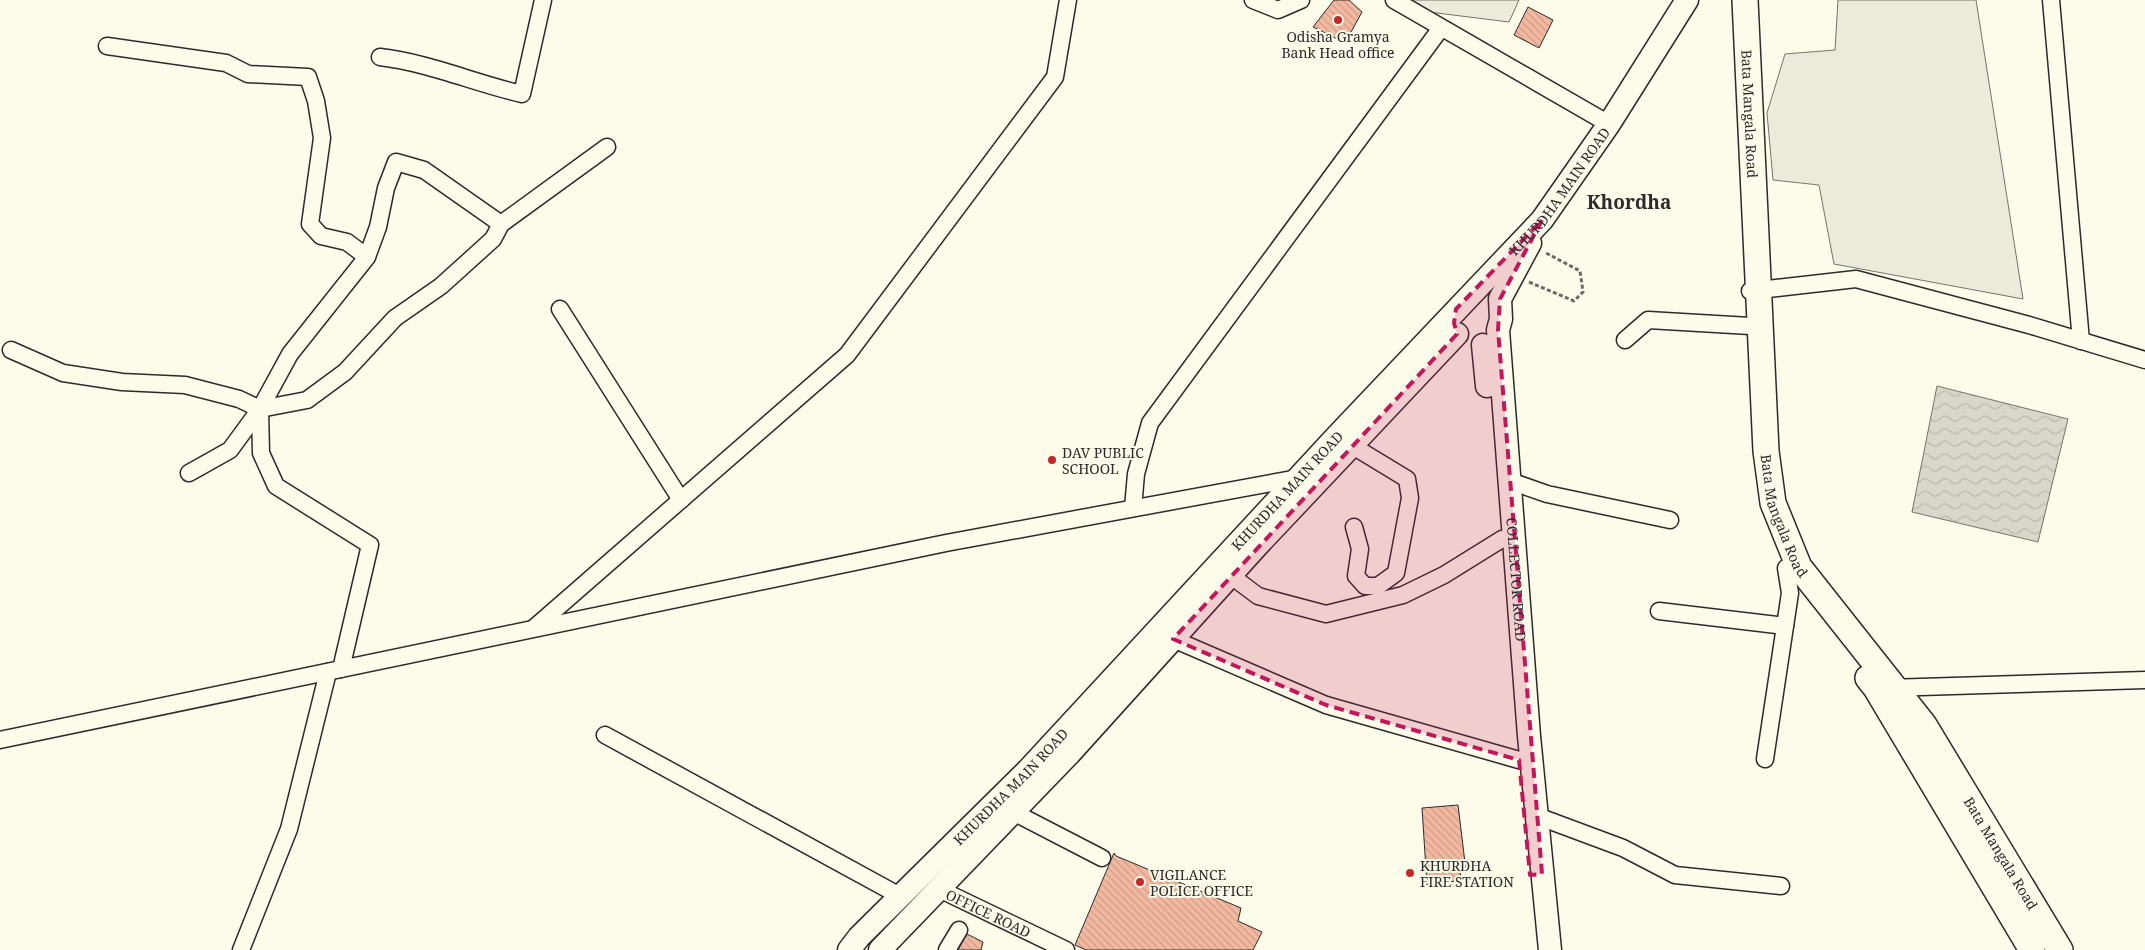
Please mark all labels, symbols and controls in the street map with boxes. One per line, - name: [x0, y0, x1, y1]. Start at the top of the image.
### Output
- marker: Odisha Gramya Bank Head office: [1332, 14, 1344, 26]
- place label: Odisha Gramya Bank Head office: [1281, 27, 1395, 62]
- street label: Bata Mangala Road: [1738, 49, 1763, 179]
- street label: KHURDHA MAIN ROAD: [1504, 123, 1614, 259]
- district label: Khordha: [1587, 189, 1671, 215]
- street label: KHURDHA MAIN ROAD: [1227, 426, 1347, 554]
- place label: DAV PUBLIC SCHOOL: [1062, 443, 1144, 478]
- street label: Bata Mangala Road: [1757, 453, 1813, 581]
- marker: DAV PUBLIC SCHOOL: [1046, 454, 1058, 466]
- street label: COLLECTOR ROAD: [1503, 517, 1531, 642]
- street label: KHURDHA MAIN ROAD: [949, 724, 1072, 849]
- street label: Bata Mangala Road: [1960, 793, 2043, 913]
- place label: KHURDHA FIRE STATION: [1420, 856, 1514, 891]
- place label: VIGILANCE POLICE OFFICE: [1150, 865, 1253, 900]
- marker: KHURDHA FIRE STATION: [1404, 867, 1416, 879]
- marker: VIGILANCE POLICE OFFICE: [1134, 876, 1146, 888]
- street label: OFFICE ROAD: [943, 884, 1034, 941]

